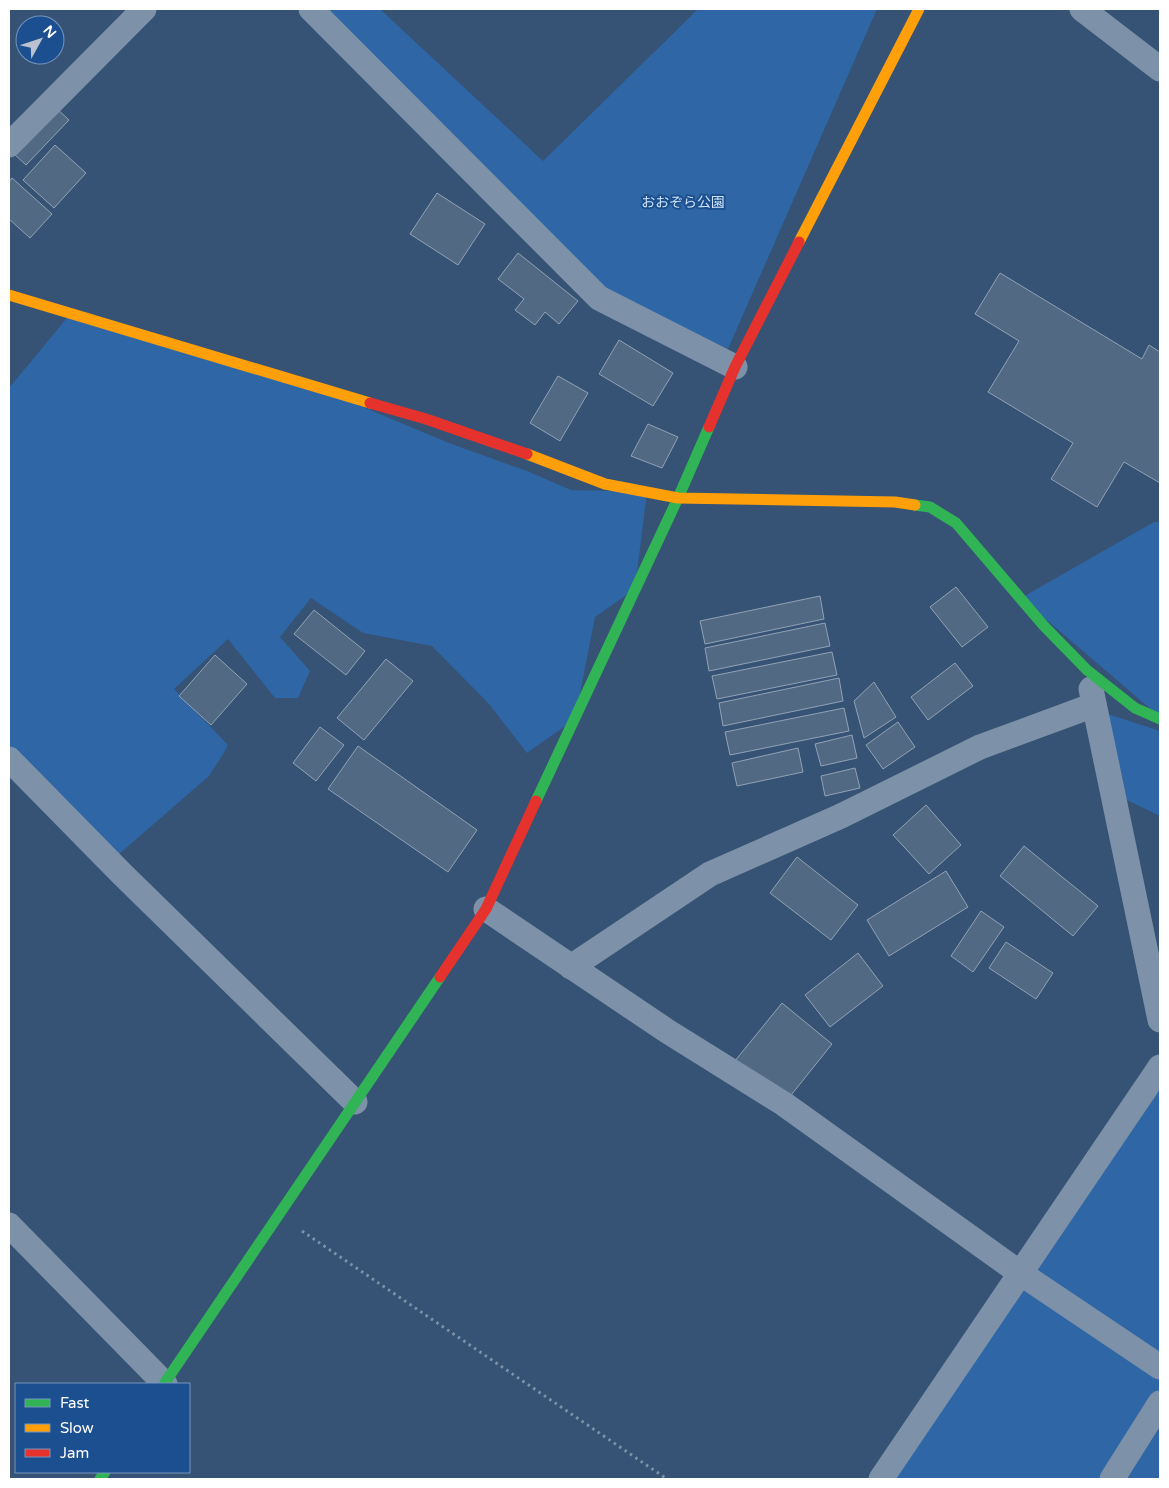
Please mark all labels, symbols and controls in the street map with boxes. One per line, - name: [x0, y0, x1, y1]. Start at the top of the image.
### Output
- north arrow: [15, 15, 65, 65]
- text: N: [39, 22, 60, 42]
- park label: おおぞら公園: [641, 194, 725, 211]
- legend: [15, 1383, 190, 1473]
- text: Fast: [60, 1394, 90, 1412]
- text: Slow: [60, 1419, 94, 1437]
- text: Jam: [60, 1444, 89, 1462]

